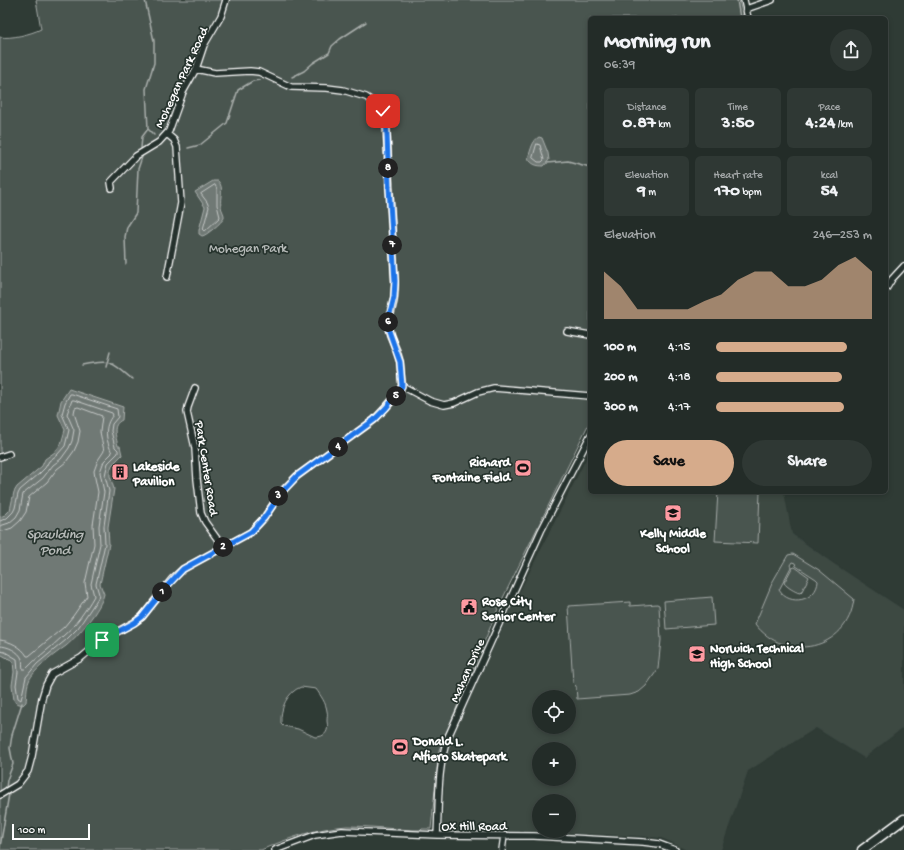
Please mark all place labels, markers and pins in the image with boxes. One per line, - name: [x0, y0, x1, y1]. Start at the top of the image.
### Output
- pin: [366, 94, 400, 128]
- pin: 8: [378, 158, 398, 178]
- pin: 7: [382, 235, 402, 255]
- pin: 6: [378, 312, 398, 332]
- pin: 5: [386, 386, 406, 406]
- pin: 4: [328, 437, 348, 457]
- place label: Richard Fontaine Field: [431, 456, 511, 486]
- sports icon: Richard Fontaine Field: [513, 458, 533, 478]
- place label: Lakeside Pavilion: [132, 460, 181, 490]
- building icon: Lakeside Pavilion: [110, 462, 130, 482]
- pin: 3: [268, 486, 288, 506]
- school or university icon: Kelly Middle School: [663, 503, 683, 523]
- place label: Kelly Middle School: [639, 527, 707, 557]
- pin: 2: [213, 537, 233, 557]
- pin: 1: [152, 582, 172, 602]
- place label: Rose City Senior Center: [481, 595, 556, 625]
- public building icon: Rose City Senior Center: [459, 597, 479, 617]
- pin: [85, 623, 119, 657]
- place label: Norwich Technical High School: [710, 642, 804, 672]
- school or university icon: Norwich Technical High School: [687, 644, 707, 664]
- place label: Donald L. Alfiero Skatepark: [412, 735, 509, 766]
- sports icon: Donald L. Alfiero Skatepark: [390, 737, 410, 757]

